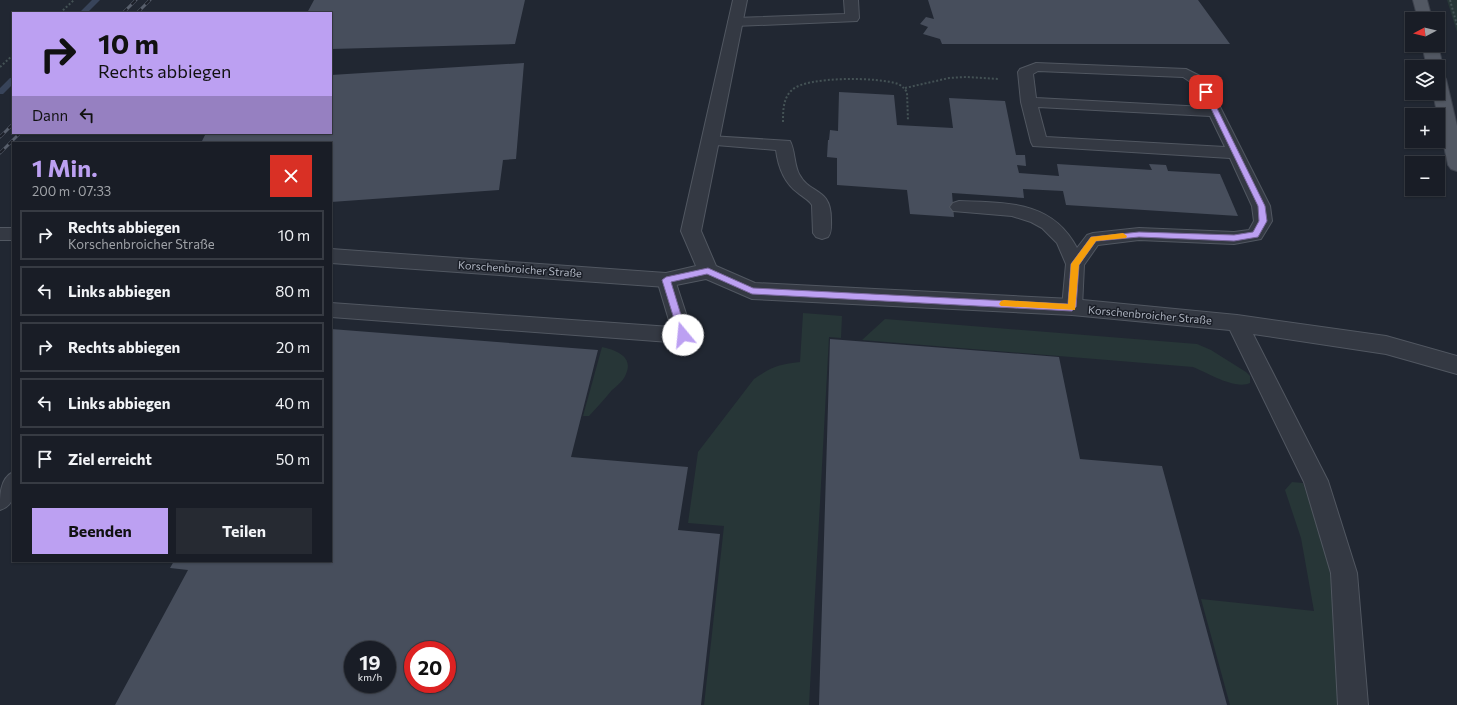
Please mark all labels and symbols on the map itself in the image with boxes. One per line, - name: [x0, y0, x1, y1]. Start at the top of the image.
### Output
- north arrow: [1405, 12, 1445, 52]
- pin: [1189, 75, 1223, 109]
- street label: Korschenbroicher Straße: [458, 258, 583, 279]
- street label: Korschenbroicher Straße: [1088, 303, 1213, 326]
- position arrow: [662, 314, 704, 356]
- speed limit sign: 20: [404, 641, 456, 693]

